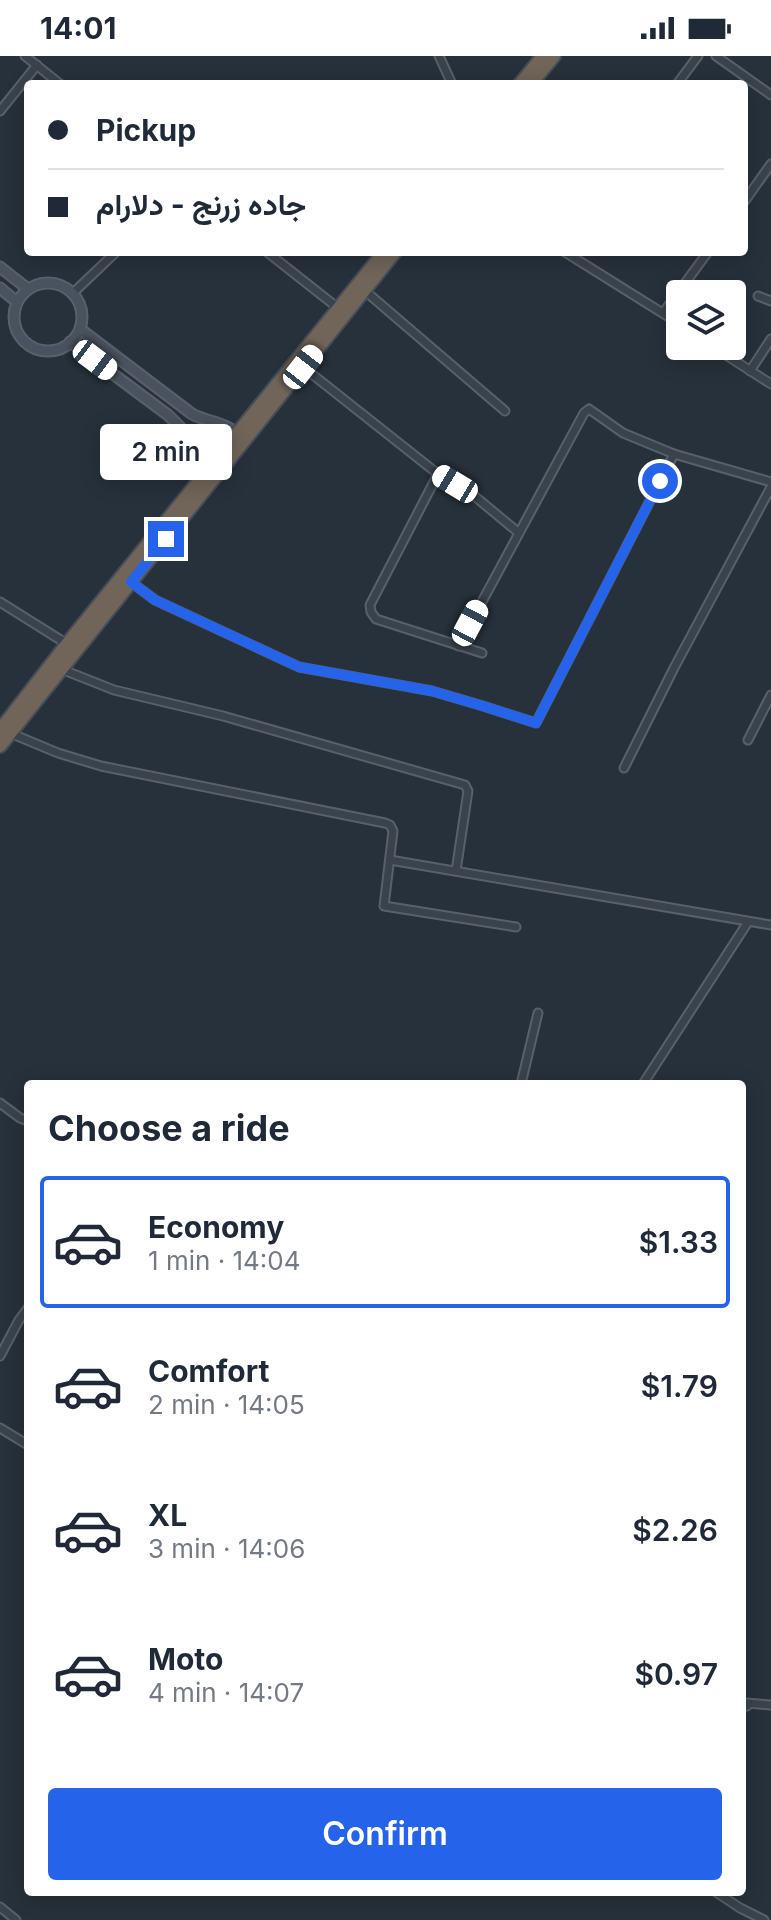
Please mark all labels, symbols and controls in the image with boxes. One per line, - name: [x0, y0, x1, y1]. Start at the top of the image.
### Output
- text: 14:01: [40, 10, 116, 46]
- text: Pickup: [96, 112, 196, 148]
- text: جاده زرنج - دلارام: [96, 186, 306, 222]
- map controls: [666, 280, 746, 360]
- button: layers: [666, 280, 746, 360]
- car: [69, 336, 121, 384]
- car: [279, 341, 327, 393]
- callout: 2 min: [100, 423, 232, 479]
- text: 2 min: [132, 436, 200, 467]
- car: [428, 461, 482, 507]
- route start: [642, 463, 678, 499]
- route end: [148, 521, 184, 557]
- car: [448, 596, 492, 650]
- text: Choose a ride: [48, 1106, 290, 1150]
- icon: car: [52, 1206, 124, 1278]
- text: Economy: [148, 1209, 284, 1245]
- text: $1.33: [639, 1224, 718, 1260]
- text: 1 min · 14:04: [148, 1245, 301, 1276]
- icon: car: [52, 1350, 124, 1422]
- text: Comfort: [148, 1353, 269, 1389]
- text: $1.79: [641, 1368, 718, 1404]
- text: 2 min · 14:05: [148, 1389, 305, 1420]
- icon: car: [52, 1494, 124, 1566]
- text: XL: [148, 1497, 187, 1533]
- text: $2.26: [632, 1512, 718, 1548]
- text: 3 min · 14:06: [148, 1533, 305, 1564]
- icon: car: [52, 1638, 124, 1710]
- text: Moto: [148, 1641, 223, 1677]
- text: $0.97: [634, 1656, 718, 1692]
- text: 4 min · 14:07: [148, 1677, 304, 1708]
- button: Confirm: [48, 1788, 722, 1880]

